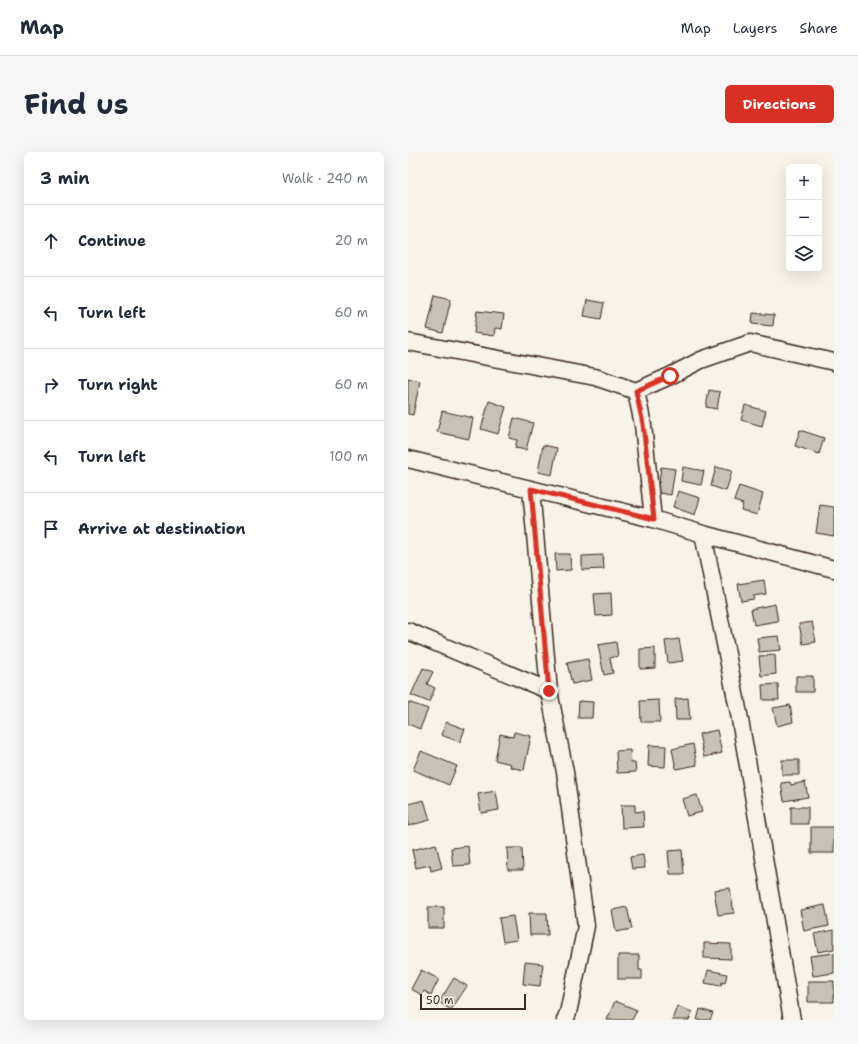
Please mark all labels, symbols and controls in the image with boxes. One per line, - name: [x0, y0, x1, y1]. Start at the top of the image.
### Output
- text: Map: [20, 15, 64, 40]
- text: Map: [681, 19, 711, 37]
- text: Layers: [733, 19, 777, 37]
- text: Share: [799, 19, 838, 37]
- text: Find us: [24, 85, 129, 123]
- button: Directions: [725, 85, 834, 123]
- map controls: [786, 164, 822, 272]
- button: +: [786, 164, 822, 200]
- text: 3 min: [40, 167, 90, 189]
- text: Walk · 240 m: [282, 170, 368, 187]
- button: −: [786, 200, 822, 236]
- icon: ahead: [40, 230, 62, 252]
- text: Continue: [78, 231, 146, 251]
- text: 20 m: [335, 232, 368, 249]
- button: layers: [786, 236, 822, 272]
- icon: left: [40, 302, 62, 324]
- text: Turn left: [78, 303, 146, 323]
- text: 60 m: [335, 304, 368, 321]
- route start: [661, 367, 679, 385]
- icon: right: [40, 374, 62, 396]
- text: Turn right: [78, 375, 158, 395]
- text: 60 m: [335, 376, 368, 393]
- icon: left: [40, 446, 62, 468]
- text: Turn left: [78, 447, 146, 467]
- text: 100 m: [329, 448, 368, 465]
- icon: arrive: [40, 518, 62, 540]
- text: Arrive at destination: [78, 519, 246, 539]
- route end: [540, 682, 558, 700]
- scale bar: [420, 992, 526, 1011]
- text: 50 m: [426, 993, 454, 1008]

